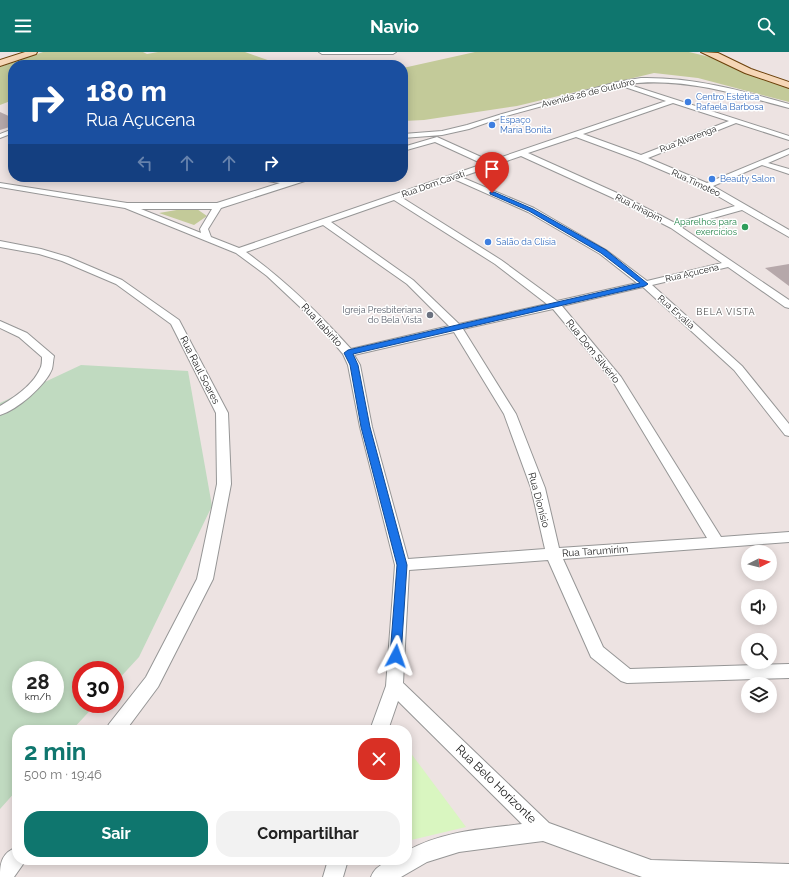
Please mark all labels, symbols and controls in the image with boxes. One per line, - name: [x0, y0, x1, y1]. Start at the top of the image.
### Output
- icon: menu: [12, 15, 34, 37]
- icon: search: [755, 15, 777, 37]
- text: Navio: [370, 16, 419, 37]
- text: 180 m: [86, 75, 167, 108]
- icon: right: [20, 76, 72, 128]
- street label: Avenida 26 de Outubro: [540, 77, 636, 109]
- place label: Centro Estética Rafaela Barbosa: [696, 92, 764, 112]
- marker: Centro Estética Rafaela Barbosa: [683, 97, 693, 107]
- text: Rua Açucena: [86, 109, 195, 130]
- place label: Espaço Maria Bonita: [500, 115, 552, 135]
- marker: Espaço Maria Bonita: [487, 120, 497, 130]
- street label: Rua Alvarenga: [658, 124, 718, 154]
- icon: left: [134, 152, 156, 174]
- icon: ahead: [176, 152, 198, 174]
- icon: ahead: [218, 152, 240, 174]
- icon: right: [260, 152, 282, 174]
- pin: [475, 152, 509, 193]
- icon: arrive: [481, 158, 503, 180]
- street label: Rua Timoteo: [670, 167, 722, 199]
- street label: Rua Dom Cavati: [400, 168, 466, 199]
- marker: Beauty Salon: [707, 174, 717, 184]
- place label: Beauty Salon: [720, 174, 775, 184]
- street label: Rua Inhapim: [614, 192, 664, 224]
- place label: Aparelhos para exercícios: [674, 217, 738, 237]
- marker: Aparelhos para exercícios: [740, 222, 750, 232]
- marker: Salão da Clísia: [483, 237, 493, 247]
- place label: Salão da Clísia: [496, 237, 556, 247]
- street label: Rua Açucena: [664, 262, 720, 284]
- street label: Rua Ervália: [656, 293, 696, 331]
- street label: Rua Itabirito: [299, 301, 345, 349]
- place label: Igreja Presbiteriana do Bela Vista: [343, 305, 422, 325]
- district label: BELA VISTA: [696, 307, 756, 317]
- marker: Igreja Presbiteriana do Bela Vista: [425, 310, 435, 320]
- street label: Rua Dom Silvério: [564, 317, 622, 385]
- street label: Rua Raul Soares: [178, 334, 222, 406]
- street label: Rua Dionísio: [526, 471, 552, 529]
- street label: Rua Tarumirim: [562, 543, 628, 559]
- north arrow: [741, 545, 777, 581]
- map controls: [741, 545, 777, 713]
- button: sound: [741, 589, 777, 625]
- button: search: [741, 633, 777, 669]
- position arrow: [375, 635, 417, 677]
- speed limit sign: 30: [72, 661, 124, 713]
- text: 28: [26, 670, 50, 694]
- button: layers: [741, 677, 777, 713]
- text: km/h: [25, 691, 51, 702]
- text: 2 min: [24, 737, 86, 766]
- button: close: [358, 738, 400, 780]
- street label: Rua Belo Horizonte: [453, 742, 539, 826]
- text: 500 m · 19:46: [24, 767, 102, 782]
- button: Sair: [24, 811, 208, 857]
- button: Compartilhar: [216, 811, 400, 857]

